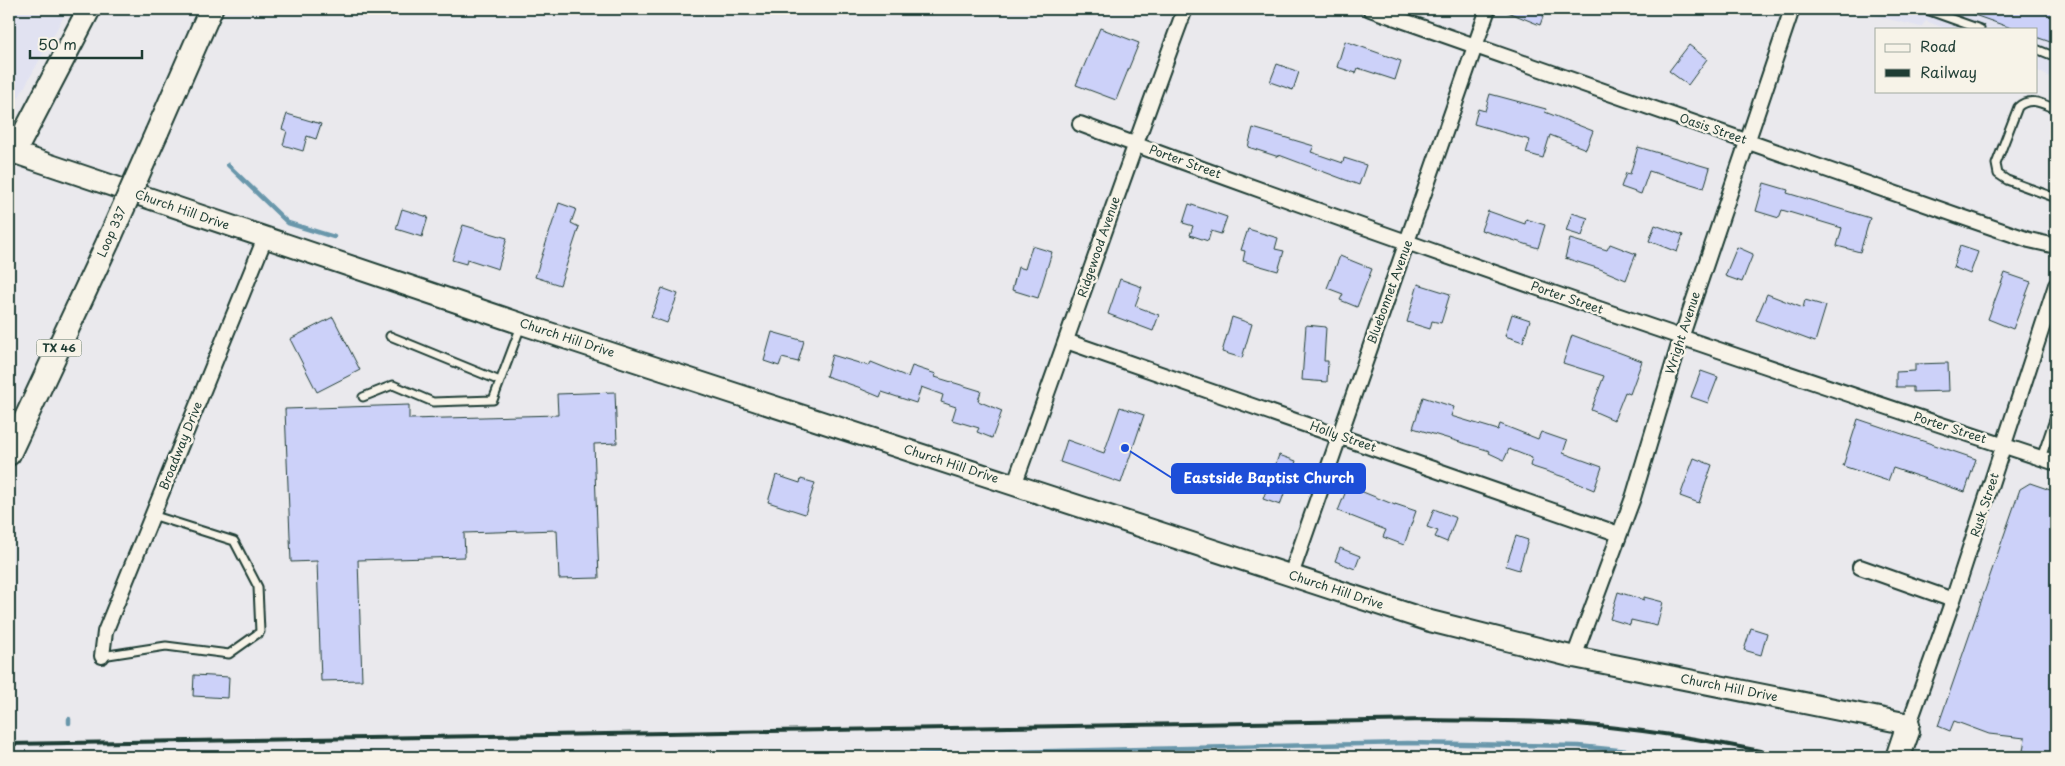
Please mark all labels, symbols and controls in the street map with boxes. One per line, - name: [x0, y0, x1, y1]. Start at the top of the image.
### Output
- scale bar: [30, 28, 142, 60]
- legend: [1875, 28, 2038, 92]
- text: 50 m: [38, 32, 77, 55]
- text: Road: [1920, 34, 1956, 57]
- text: Railway: [1920, 60, 1977, 83]
- street label: Oasis Street: [1677, 108, 1749, 148]
- street label: Porter Street: [1147, 140, 1224, 182]
- street label: Church Hill Drive: [133, 184, 232, 234]
- street label: Ridgewood Avenue: [1072, 193, 1124, 299]
- street label: Loop 337: [92, 203, 130, 260]
- street label: Bluebonnet Avenue: [1362, 237, 1416, 346]
- street label: Porter Street: [1529, 276, 1606, 318]
- street label: Wright Avenue: [1660, 289, 1704, 376]
- street label: Church Hill Drive: [517, 313, 617, 361]
- road number: TX 46: [36, 339, 82, 356]
- street label: Broadway Drive: [154, 399, 206, 493]
- street label: Porter Street: [1912, 407, 1989, 447]
- street label: Holly Street: [1308, 416, 1379, 456]
- street label: Church Hill Drive: [901, 439, 1001, 487]
- callout: Eastside Baptist Church: [1172, 464, 1365, 493]
- text: Eastside Baptist Church: [1184, 467, 1354, 488]
- street label: Rusk Street: [1965, 470, 2003, 539]
- street label: Church Hill Drive: [1286, 565, 1386, 613]
- street label: Church Hill Drive: [1679, 669, 1779, 705]

